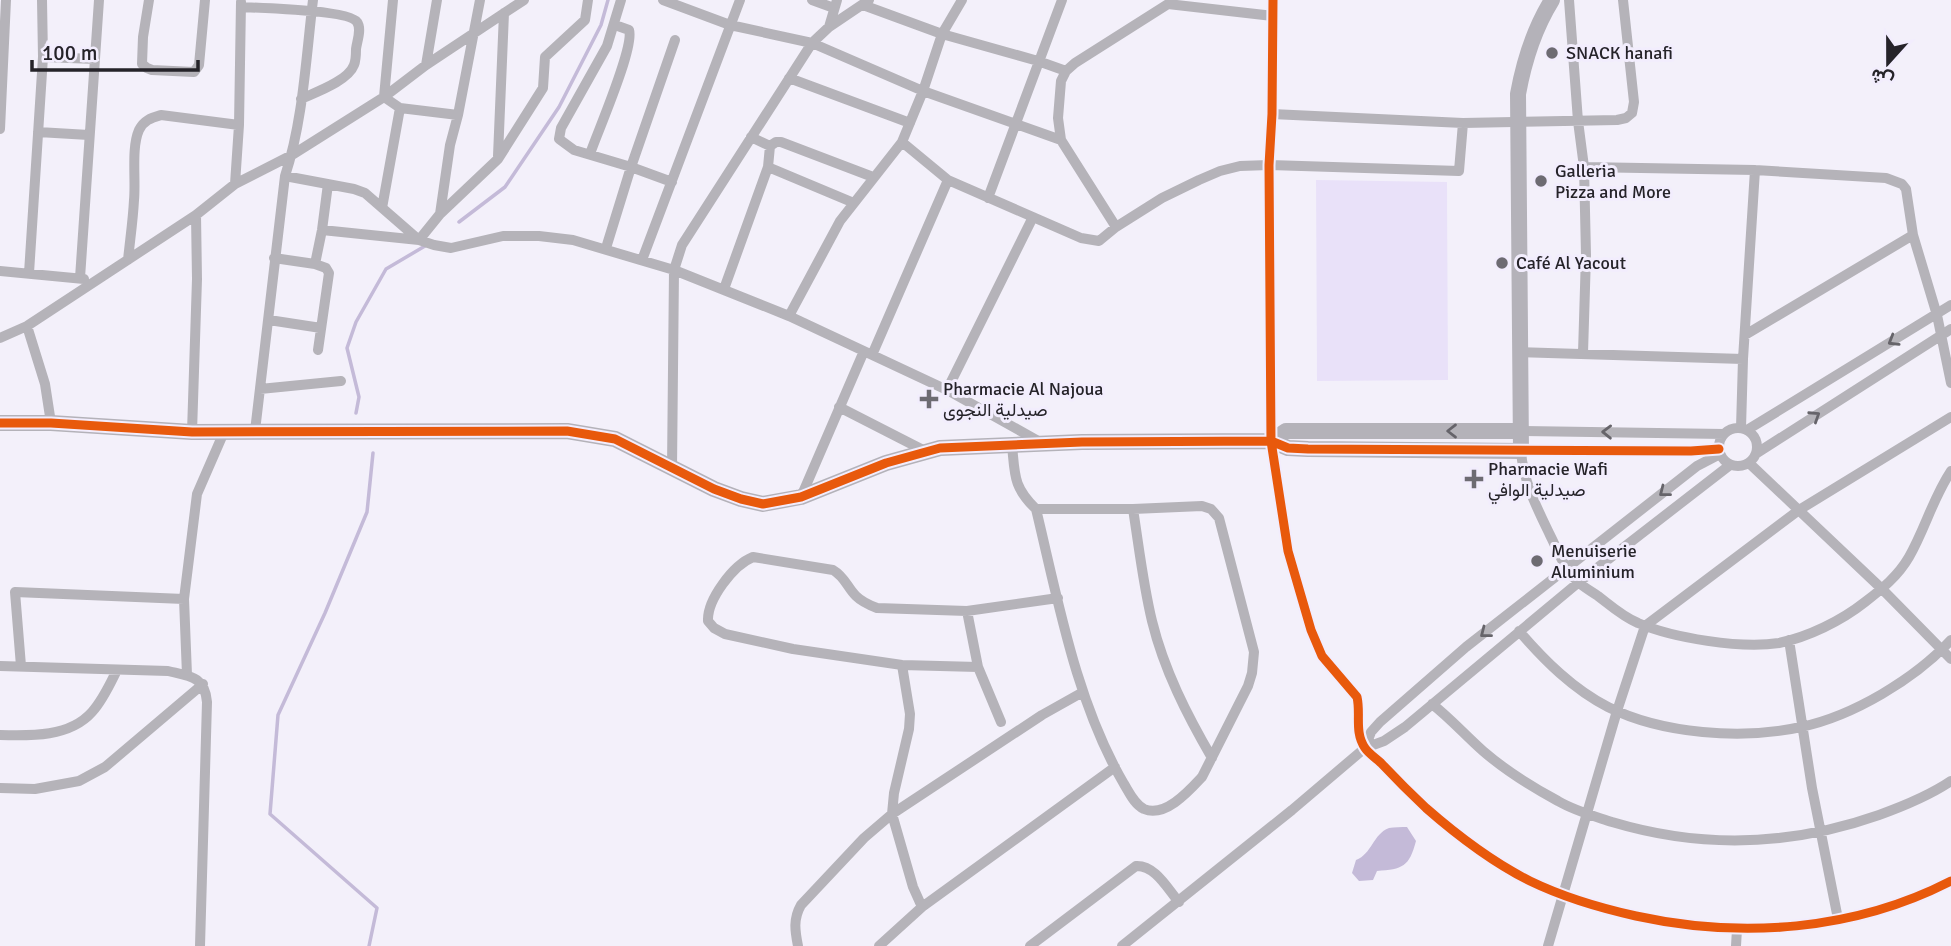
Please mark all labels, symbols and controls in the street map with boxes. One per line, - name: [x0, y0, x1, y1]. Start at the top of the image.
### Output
- scale bar: [32, 28, 198, 72]
- north arrow: [1853, 28, 1923, 98]
- text: 100 m: [42, 40, 97, 66]
- place label: SNACK hanafi: [1566, 42, 1673, 64]
- marker: SNACK hanafi: [1544, 45, 1560, 61]
- text: ش: [1867, 63, 1897, 93]
- place label: Galleria Pizza and More: [1555, 160, 1671, 203]
- marker: Galleria Pizza and More: [1533, 173, 1549, 189]
- place label: Café Al Yacout: [1516, 252, 1626, 274]
- marker: Café Al Yacout: [1494, 255, 1510, 271]
- one-way arrow: [1888, 333, 1901, 346]
- place label: Pharmacie Al Najoua صيدلية النجوى: [943, 378, 1103, 421]
- marker: Pharmacie Al Najoua صيدلية النجوى: [921, 391, 937, 407]
- one-way arrow: [1807, 411, 1820, 424]
- one-way arrow: [1446, 423, 1457, 439]
- one-way arrow: [1601, 425, 1612, 440]
- place label: Pharmacie Wafi صيدلية الوافي: [1488, 458, 1608, 505]
- marker: Pharmacie Wafi صيدلية الوافي: [1466, 471, 1482, 487]
- one-way arrow: [1659, 484, 1672, 496]
- place label: Menuiserie Aluminium: [1551, 540, 1637, 583]
- marker: Menuiserie Aluminium: [1529, 553, 1545, 569]
- one-way arrow: [1480, 624, 1492, 637]

